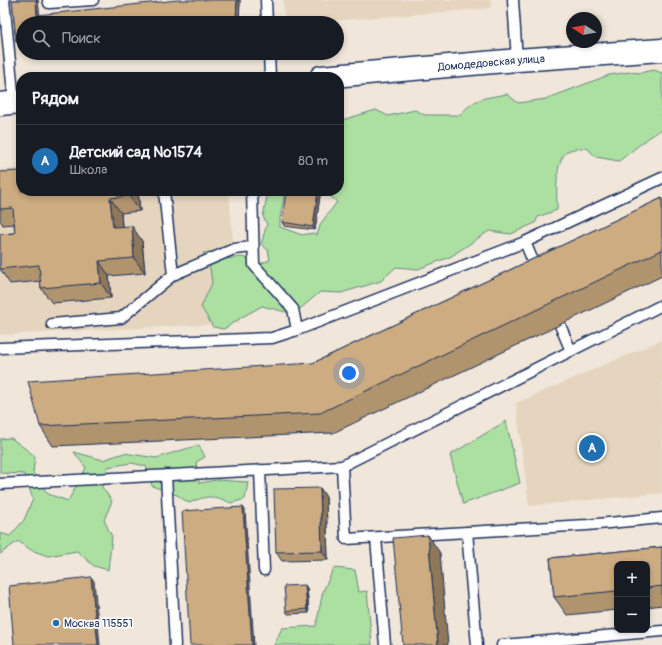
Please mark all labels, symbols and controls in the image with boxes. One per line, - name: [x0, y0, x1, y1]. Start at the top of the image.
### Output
- north arrow: [566, 12, 602, 48]
- search box: [16, 16, 344, 60]
- icon: search: [30, 27, 52, 49]
- text: Поиск: [62, 29, 101, 48]
- street label: Домодедовская улица: [436, 52, 545, 74]
- text: Рядом: [32, 88, 79, 109]
- text: Детский сад №1574: [70, 143, 202, 162]
- text: A: [41, 153, 49, 169]
- text: 80 m: [298, 153, 328, 169]
- text: Школа: [70, 162, 107, 178]
- your location: [339, 363, 359, 383]
- pin: A: [579, 433, 605, 463]
- map controls: [614, 561, 650, 633]
- button: +: [614, 561, 650, 597]
- button: −: [614, 597, 650, 633]
- place label: Москва 115551: [64, 617, 133, 630]
- marker: Москва 115551: [51, 618, 61, 628]

